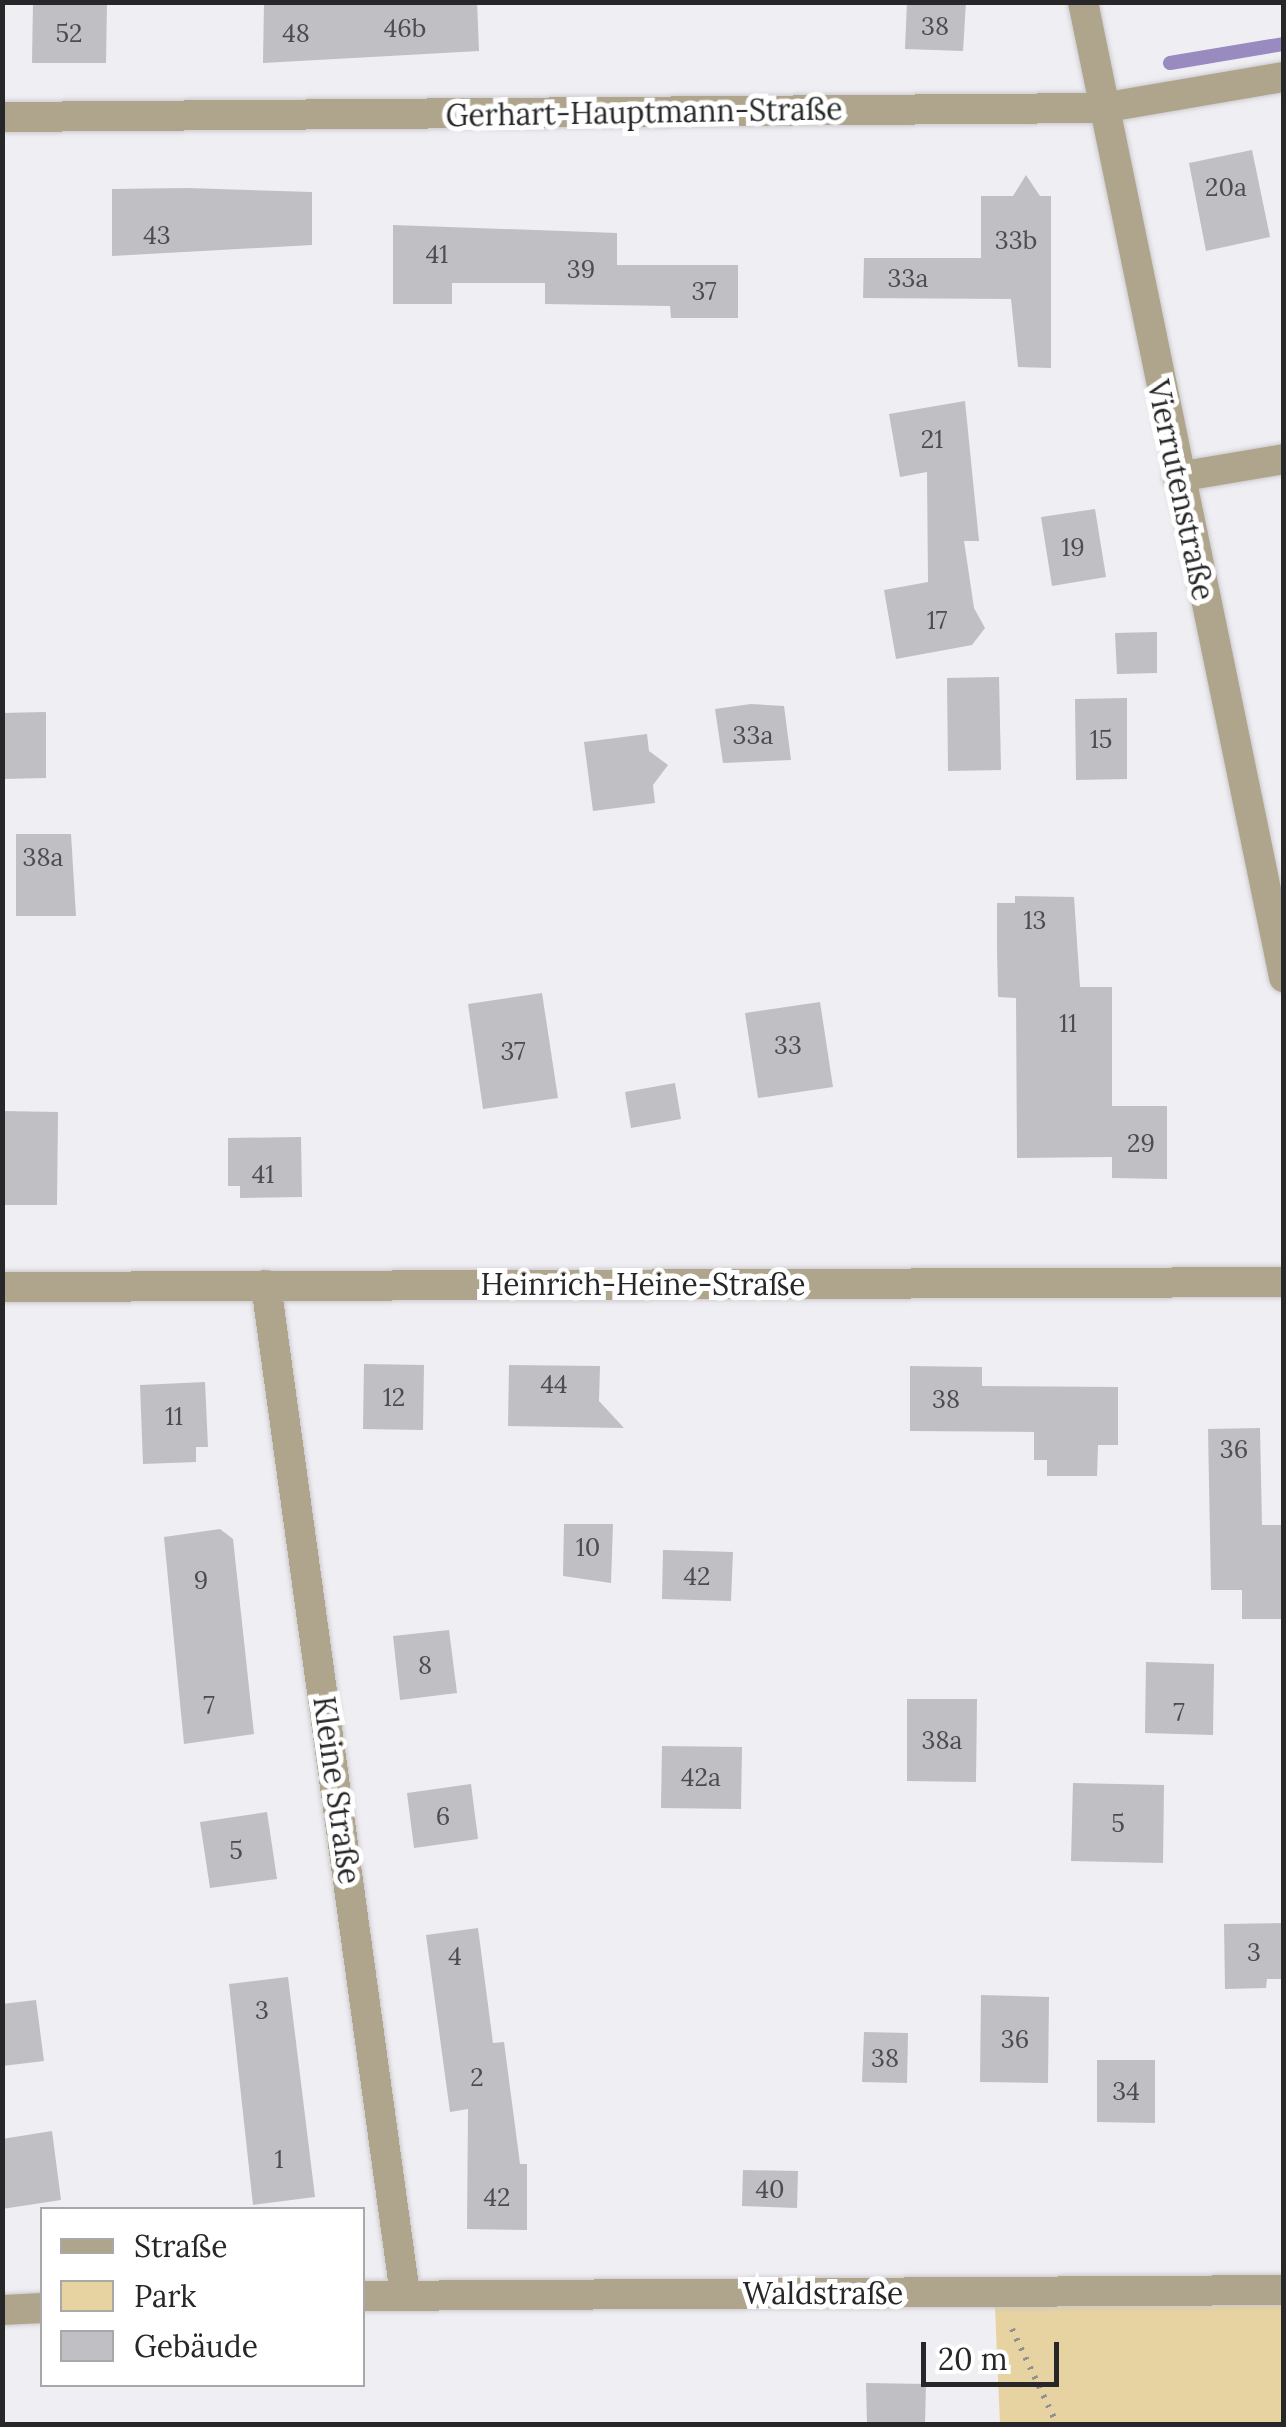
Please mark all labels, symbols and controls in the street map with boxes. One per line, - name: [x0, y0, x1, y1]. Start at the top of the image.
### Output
- house number: 38: [921, 11, 949, 41]
- house number: 46b: [384, 13, 426, 43]
- house number: 52: [55, 18, 83, 48]
- house number: 48: [282, 18, 310, 48]
- street label: Gerhart-Hauptmann-Straße: [445, 91, 843, 133]
- house number: 20a: [1205, 172, 1247, 202]
- house number: 43: [143, 220, 171, 250]
- house number: 33b: [995, 225, 1037, 255]
- house number: 41: [426, 239, 448, 269]
- house number: 39: [567, 254, 595, 284]
- house number: 33a: [888, 263, 928, 293]
- house number: 37: [692, 276, 716, 306]
- street label: Vierrutenstraße: [1140, 377, 1222, 603]
- house number: 21: [921, 424, 943, 454]
- house number: 19: [1061, 532, 1085, 562]
- house number: 17: [927, 605, 947, 635]
- house number: 33a: [733, 720, 773, 750]
- house number: 15: [1090, 724, 1112, 754]
- house number: 38a: [23, 842, 63, 872]
- house number: 13: [1023, 905, 1047, 935]
- house number: 11: [1059, 1008, 1077, 1038]
- house number: 33: [774, 1030, 802, 1060]
- house number: 37: [501, 1036, 525, 1066]
- house number: 29: [1127, 1128, 1155, 1158]
- house number: 41: [252, 1159, 274, 1189]
- street label: Heinrich-Heine-Straße: [481, 1266, 805, 1302]
- house number: 44: [540, 1369, 568, 1399]
- house number: 12: [383, 1382, 405, 1412]
- house number: 38: [932, 1384, 960, 1414]
- house number: 11: [165, 1401, 183, 1431]
- house number: 36: [1220, 1434, 1248, 1464]
- house number: 10: [576, 1532, 600, 1562]
- house number: 42: [684, 1561, 710, 1591]
- house number: 9: [194, 1565, 208, 1595]
- house number: 8: [418, 1650, 432, 1680]
- house number: 7: [203, 1690, 215, 1720]
- street label: Kleine Straße: [306, 1694, 368, 1886]
- house number: 7: [1173, 1697, 1185, 1727]
- house number: 38a: [922, 1725, 962, 1755]
- house number: 42a: [681, 1762, 721, 1792]
- house number: 6: [436, 1801, 450, 1831]
- house number: 5: [1111, 1808, 1125, 1838]
- house number: 5: [229, 1835, 243, 1865]
- house number: 3: [1247, 1937, 1261, 1967]
- house number: 4: [448, 1941, 462, 1971]
- house number: 3: [255, 1995, 269, 2025]
- house number: 36: [1001, 2024, 1029, 2054]
- house number: 38: [871, 2043, 899, 2073]
- house number: 2: [470, 2062, 484, 2092]
- house number: 34: [1112, 2076, 1140, 2106]
- house number: 1: [274, 2144, 284, 2174]
- house number: 40: [755, 2174, 785, 2204]
- house number: 42: [484, 2182, 510, 2212]
- legend: [40, 2207, 365, 2387]
- text: Straße: [134, 2227, 227, 2265]
- street label: Waldstraße: [743, 2275, 903, 2311]
- text: Park: [134, 2277, 196, 2315]
- scale bar: [926, 2322, 1064, 2384]
- text: Gebäude: [134, 2327, 258, 2365]
- text: 20 m: [938, 2340, 1007, 2378]

